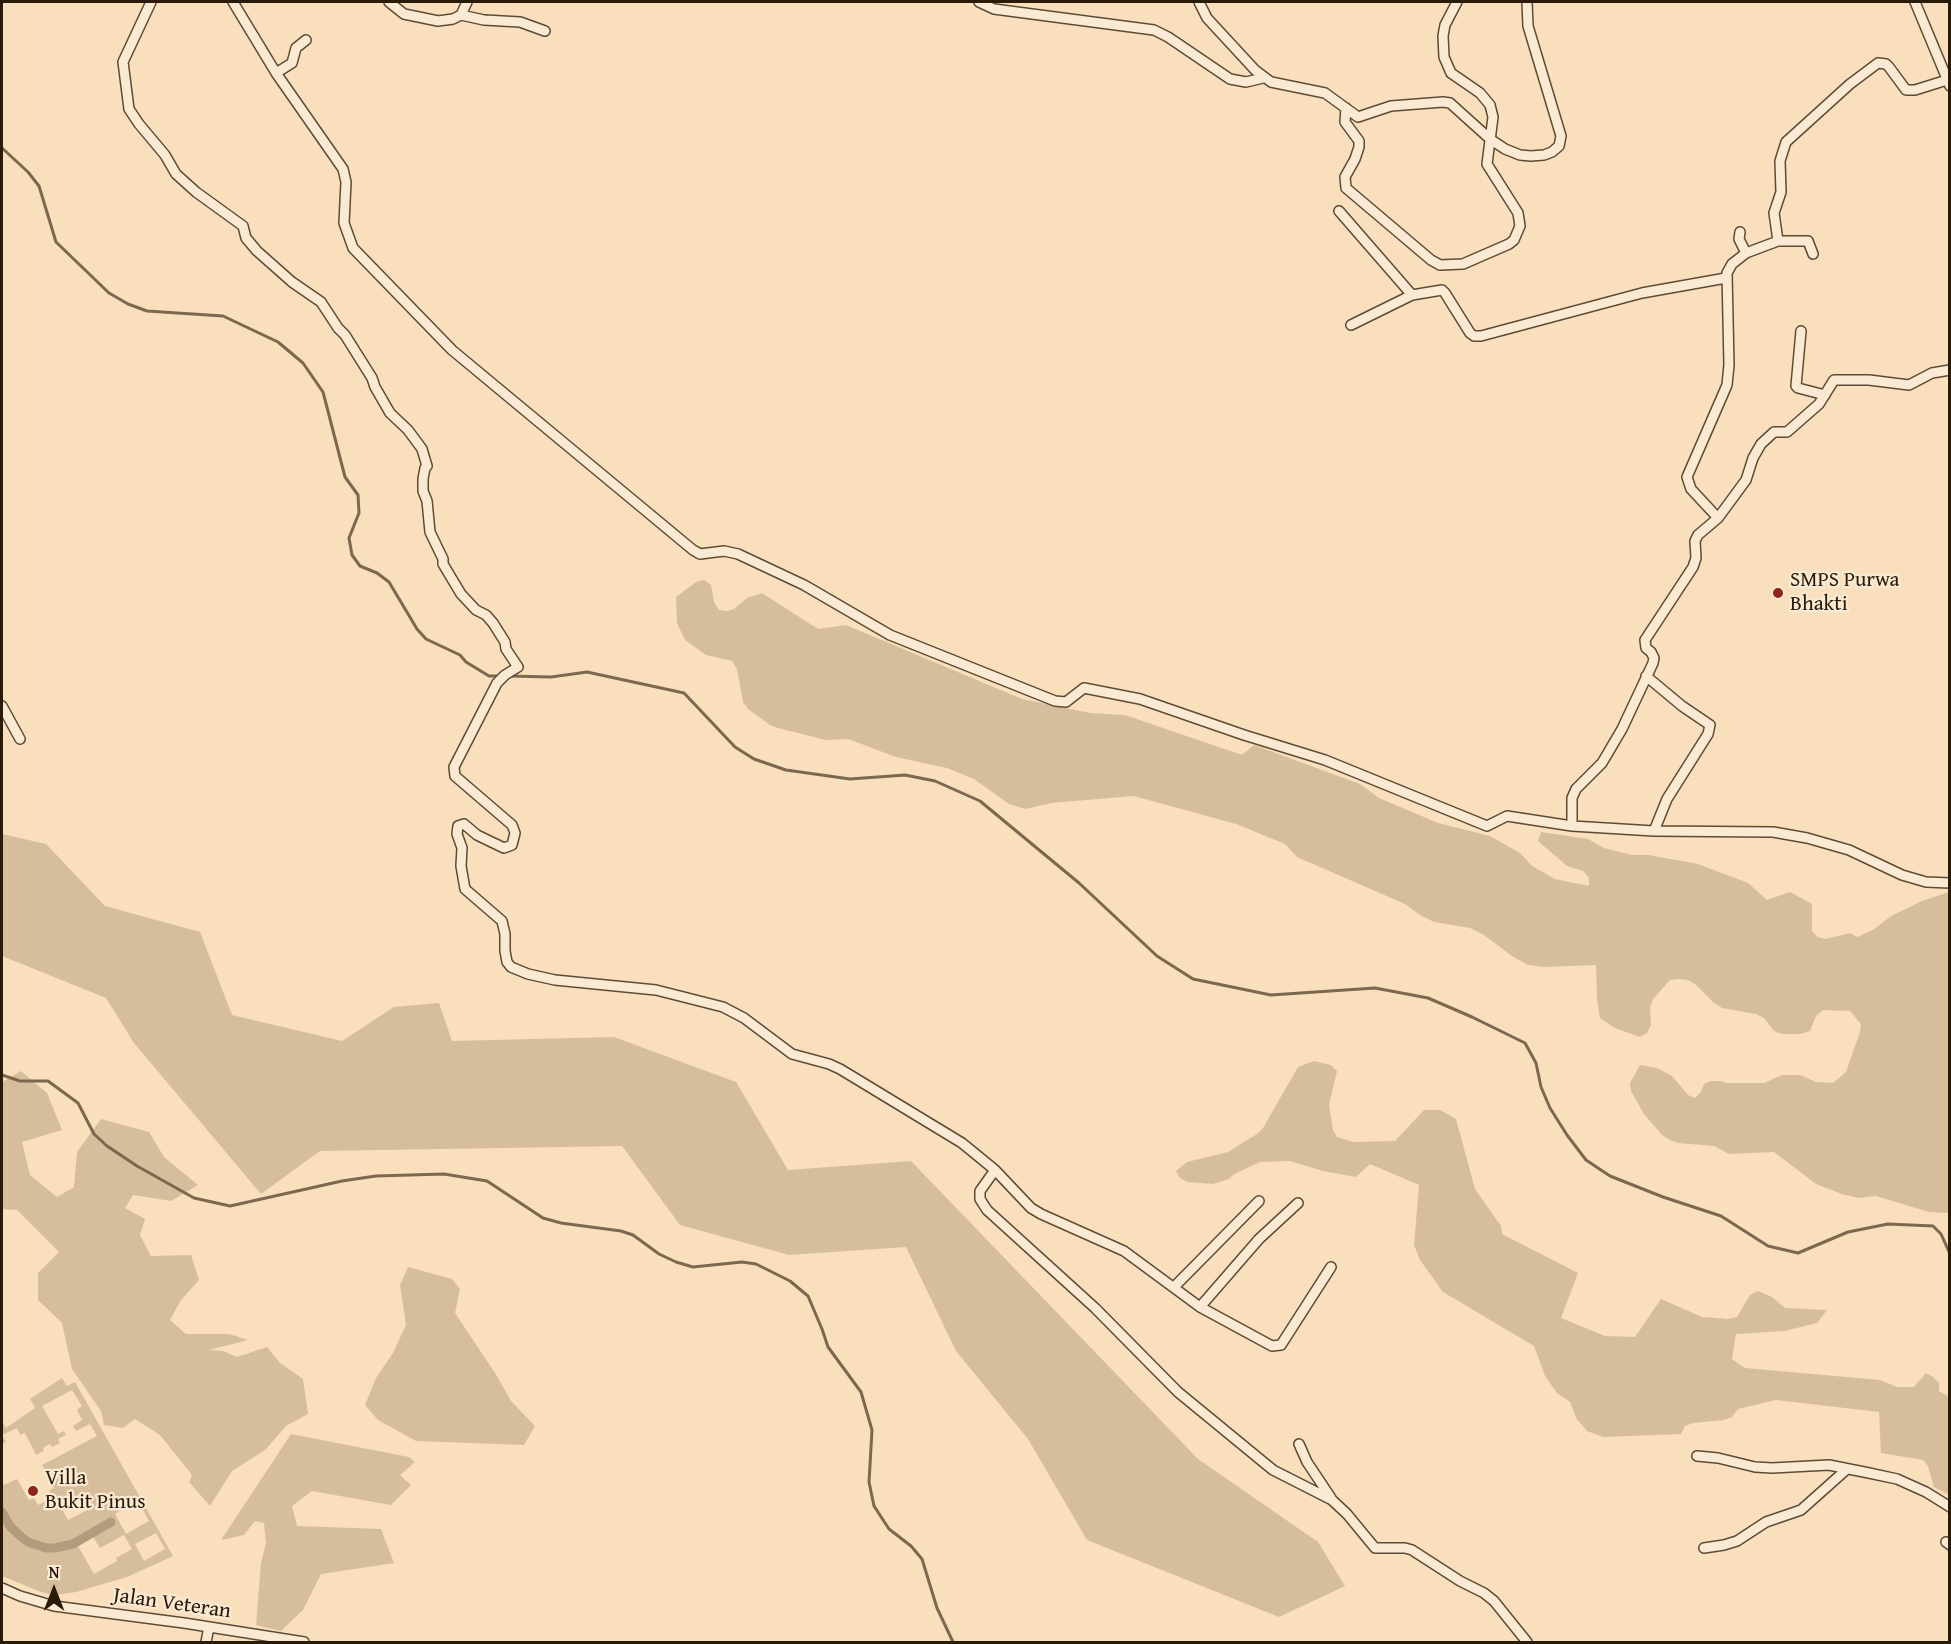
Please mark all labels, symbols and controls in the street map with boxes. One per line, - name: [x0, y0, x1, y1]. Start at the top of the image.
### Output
- place label: SMPS Purwa Bhakti: [1790, 568, 1899, 618]
- marker: SMPS Purwa Bhakti: [1771, 586, 1785, 600]
- place label: Villa Bukit Pinus: [45, 1466, 146, 1516]
- marker: Villa Bukit Pinus: [26, 1484, 40, 1498]
- north arrow: [24, 1560, 84, 1620]
- text: N: [49, 1560, 59, 1584]
- street label: Jalan Veteran: [112, 1583, 232, 1625]

